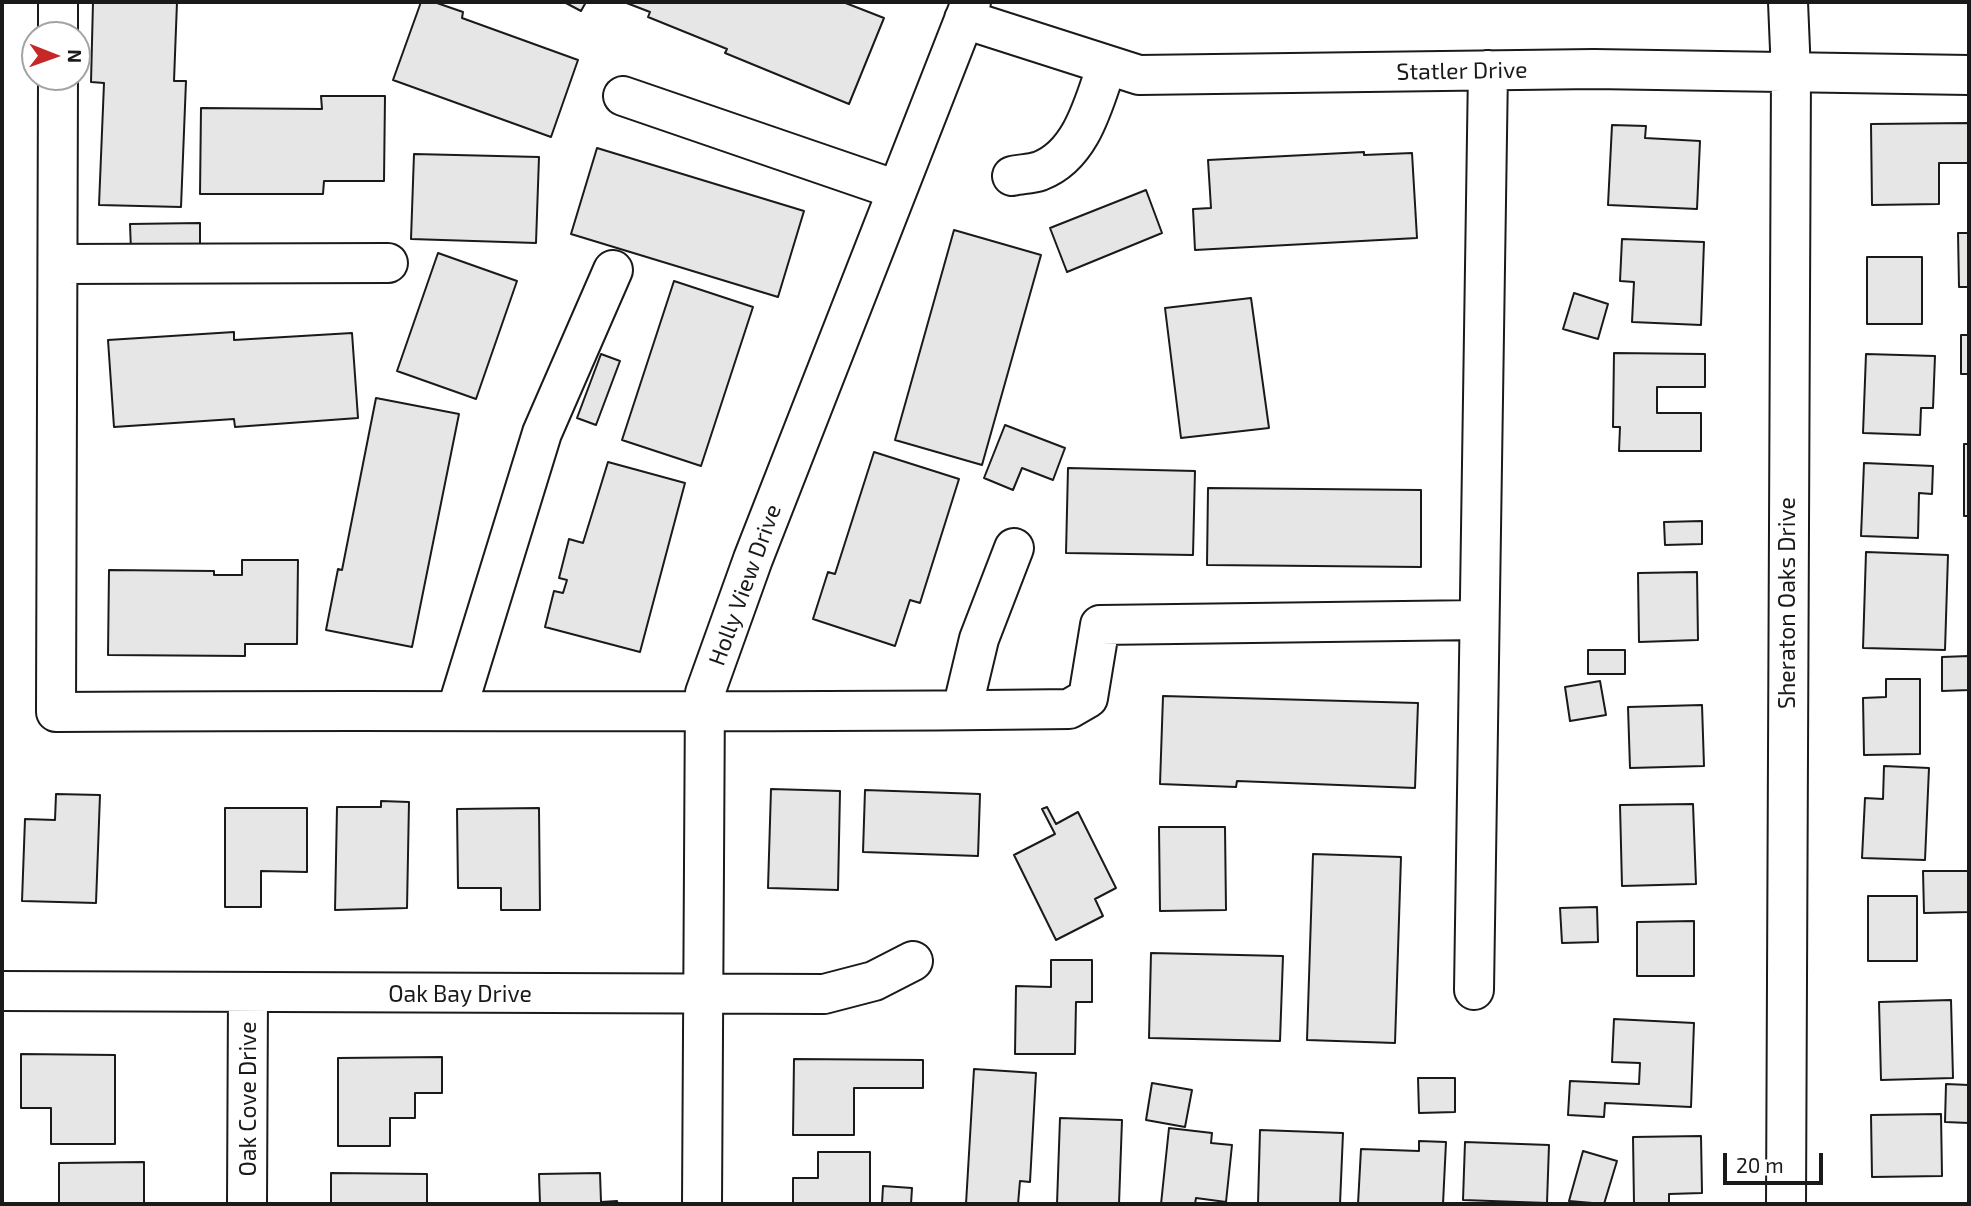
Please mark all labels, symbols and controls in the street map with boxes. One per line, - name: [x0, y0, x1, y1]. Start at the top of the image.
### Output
- north arrow: [21, 21, 91, 91]
- text: N: [64, 49, 87, 63]
- street label: Statler Drive: [1396, 56, 1528, 86]
- street label: Sheraton Oaks Drive: [1773, 497, 1801, 709]
- street label: Holly View Drive: [703, 501, 787, 669]
- street label: Oak Bay Drive: [388, 980, 532, 1008]
- street label: Oak Cove Drive: [234, 1022, 262, 1176]
- scale bar: [1726, 1140, 1826, 1184]
- text: 20 m: [1736, 1152, 1784, 1177]

